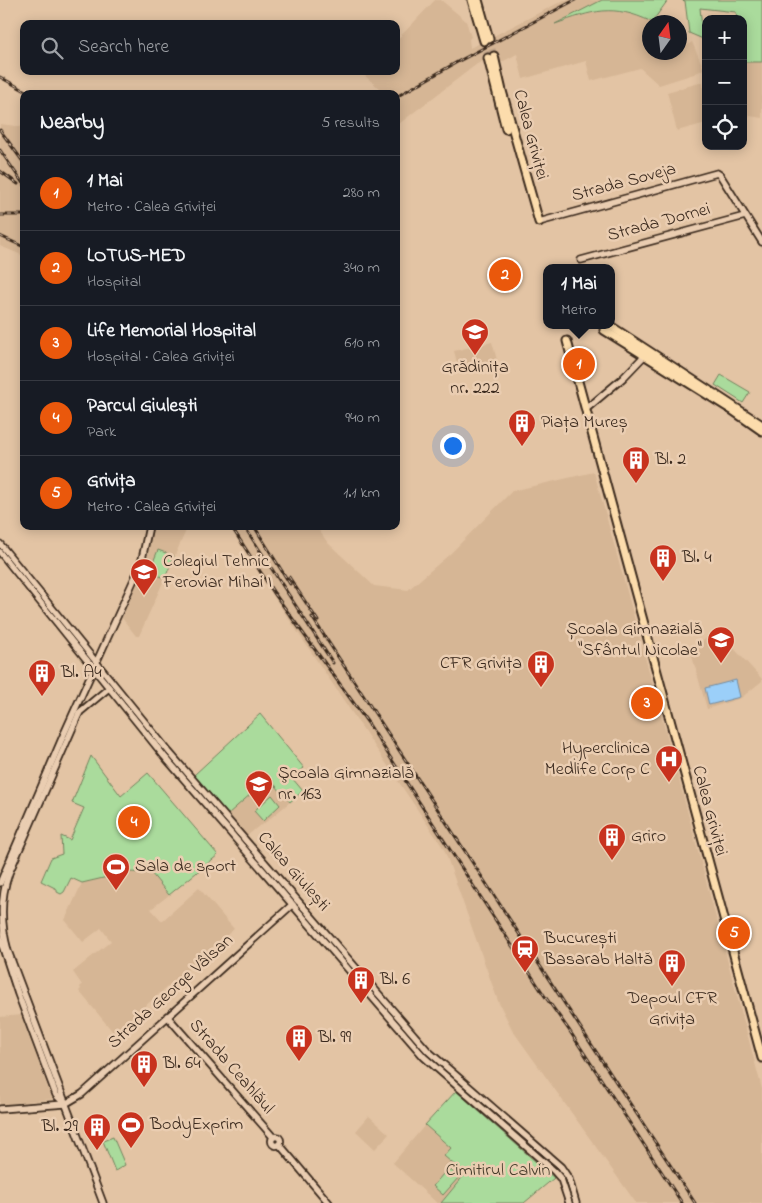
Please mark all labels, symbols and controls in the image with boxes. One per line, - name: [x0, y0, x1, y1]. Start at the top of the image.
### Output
- north arrow: [642, 15, 687, 60]
- map controls: [702, 15, 747, 150]
- button: +: [702, 15, 747, 60]
- search box: [20, 20, 400, 75]
- icon: search: [38, 34, 66, 62]
- text: Search here: [78, 34, 169, 61]
- button: −: [702, 60, 747, 105]
- street label: Calea Griviței: [505, 87, 555, 183]
- button: locate: [702, 105, 747, 150]
- text: Nearby: [40, 108, 104, 138]
- text: 5 results: [321, 111, 380, 135]
- street label: Strada Soveja: [569, 157, 679, 209]
- text: 1 Mai: [87, 168, 123, 195]
- text: 1: [53, 181, 59, 205]
- text: 280 m: [343, 181, 380, 205]
- text: Metro · Calea Griviței: [87, 195, 216, 219]
- street label: Strada Dornei: [605, 197, 713, 249]
- text: LOTUS-MED: [87, 243, 186, 270]
- text: 2: [52, 256, 60, 280]
- text: 340 m: [343, 256, 380, 280]
- pin: 2: [489, 256, 521, 294]
- popup: [543, 264, 615, 329]
- text: Hospital: [87, 270, 141, 294]
- text: 1 Mai: [561, 271, 597, 298]
- text: Metro: [561, 298, 597, 322]
- school or university icon: Grădinița nr. 222: [460, 317, 490, 356]
- text: Life Memorial Hospital: [87, 318, 256, 345]
- text: 3: [53, 331, 59, 355]
- text: 610 m: [345, 331, 380, 355]
- text: Hospital · Calea Griviței: [87, 345, 235, 369]
- pin: 1: [563, 345, 595, 383]
- place label: Grădinița nr. 222: [441, 355, 509, 402]
- text: Parcul Giulești: [87, 393, 198, 420]
- text: 4: [53, 406, 59, 430]
- text: 940 m: [345, 406, 380, 430]
- building icon: Piața Mureș: [507, 408, 537, 447]
- place label: Piața Mureș: [541, 410, 628, 436]
- text: Park: [87, 420, 116, 444]
- your location: [440, 433, 466, 459]
- building icon: Bl. 2: [621, 445, 651, 484]
- place label: Bl. 2: [654, 447, 686, 473]
- text: Grivița: [87, 468, 136, 495]
- text: 5: [51, 481, 61, 505]
- text: 1.1 km: [343, 481, 380, 505]
- text: Metro · Calea Griviței: [87, 495, 216, 519]
- building icon: Bl. 4: [648, 543, 678, 582]
- place label: Bl. 4: [681, 545, 712, 571]
- place label: Colegiul Tehnic Feroviar Mihai I: [162, 549, 272, 596]
- school or university icon: Colegiul Tehnic Feroviar Mihai I: [129, 557, 159, 596]
- place label: Școala Gimnazială "Sfântul Nicolae": [566, 617, 702, 664]
- school or university icon: Școala Gimnazială "Sfântul Nicolae": [706, 625, 736, 664]
- building icon: CFR Grivița: [526, 649, 556, 688]
- place label: CFR Grivița: [440, 651, 522, 677]
- building icon: Bl. A4: [27, 658, 57, 697]
- place label: Bl. A4: [60, 660, 102, 686]
- pin: 3: [631, 684, 663, 722]
- place label: Hyperclinica Medlife Corp C: [545, 736, 650, 783]
- hospital icon: Hyperclinica Medlife Corp C: [654, 744, 684, 783]
- place label: Şcoala Gimnazială nr. 163: [278, 761, 414, 808]
- street label: Calea Griviței: [684, 763, 734, 859]
- school or university icon: Şcoala Gimnazială nr. 163: [244, 769, 274, 808]
- pin: 4: [118, 803, 150, 841]
- building icon: Griro: [597, 822, 627, 861]
- place label: Griro: [631, 824, 666, 850]
- street label: Calea Giulești: [251, 826, 335, 918]
- sports icon: Sala de sport: [101, 852, 131, 891]
- place label: Sala de sport: [135, 854, 236, 880]
- pin: 5: [718, 914, 750, 952]
- place label: București Basarab Haltă: [543, 926, 652, 973]
- street label: Strada George Vâlsan: [102, 928, 240, 1056]
- station icon: București Basarab Haltă: [510, 934, 540, 973]
- building icon: Depoul CFR Grivița: [657, 948, 687, 987]
- building icon: Bl. 6: [346, 965, 376, 1004]
- place label: Bl. 6: [379, 967, 410, 993]
- place label: Depoul CFR Grivița: [626, 986, 717, 1033]
- street label: Strada Ceahlăul: [182, 1014, 280, 1120]
- building icon: Bl. 99: [284, 1023, 314, 1062]
- place label: Bl. 99: [317, 1025, 352, 1051]
- building icon: Bl. 64: [129, 1049, 159, 1088]
- place label: Bl. 64: [162, 1051, 201, 1077]
- sports icon: BodyExprim: [116, 1110, 146, 1149]
- building icon: Bl. 29: [82, 1112, 112, 1151]
- place label: BodyExprim: [149, 1112, 243, 1138]
- place label: Bl. 29: [40, 1114, 79, 1140]
- park label: Cimitirul Calvin: [446, 1158, 550, 1184]

